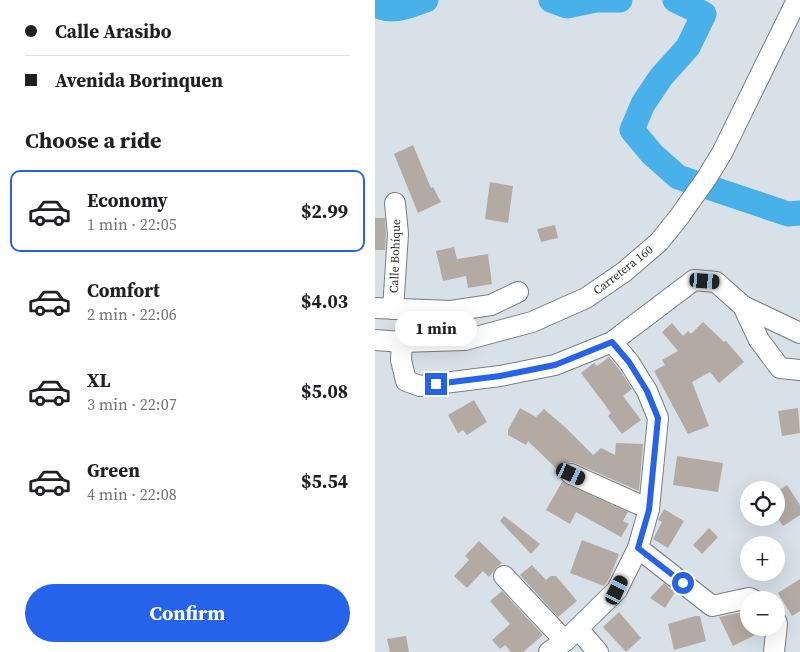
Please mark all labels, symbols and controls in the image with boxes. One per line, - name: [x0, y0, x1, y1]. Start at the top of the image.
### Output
- text: Calle Arasibo: [55, 18, 171, 44]
- text: Avenida Borinquen: [55, 67, 223, 93]
- text: Choose a ride: [25, 125, 162, 155]
- text: Economy: [87, 187, 168, 213]
- icon: car: [27, 189, 72, 234]
- text: $2.99: [301, 198, 348, 224]
- text: 1 min · 22:05: [87, 213, 177, 235]
- street label: Calle Bohíque: [386, 219, 404, 293]
- street label: Carretera 160: [590, 242, 656, 298]
- car: [689, 272, 720, 290]
- text: Comfort: [87, 277, 160, 303]
- icon: car: [27, 279, 72, 324]
- text: $4.03: [301, 288, 348, 314]
- text: 2 min · 22:06: [87, 303, 177, 325]
- callout: 1 min: [395, 312, 477, 346]
- text: 1 min: [415, 317, 457, 339]
- text: XL: [87, 367, 110, 393]
- icon: car: [27, 369, 72, 414]
- route end: [425, 373, 447, 395]
- text: $5.08: [301, 378, 348, 404]
- text: 3 min · 22:07: [87, 393, 177, 415]
- text: Green: [87, 457, 140, 483]
- icon: car: [27, 459, 72, 504]
- car: [554, 461, 587, 487]
- text: $5.54: [301, 468, 348, 494]
- map controls: [740, 481, 785, 636]
- button: locate: [740, 481, 785, 526]
- text: 4 min · 22:08: [87, 483, 177, 505]
- button: +: [740, 536, 785, 581]
- route start: [672, 572, 694, 594]
- car: [603, 573, 630, 607]
- button: Confirm: [25, 584, 350, 642]
- button: −: [740, 591, 785, 636]

